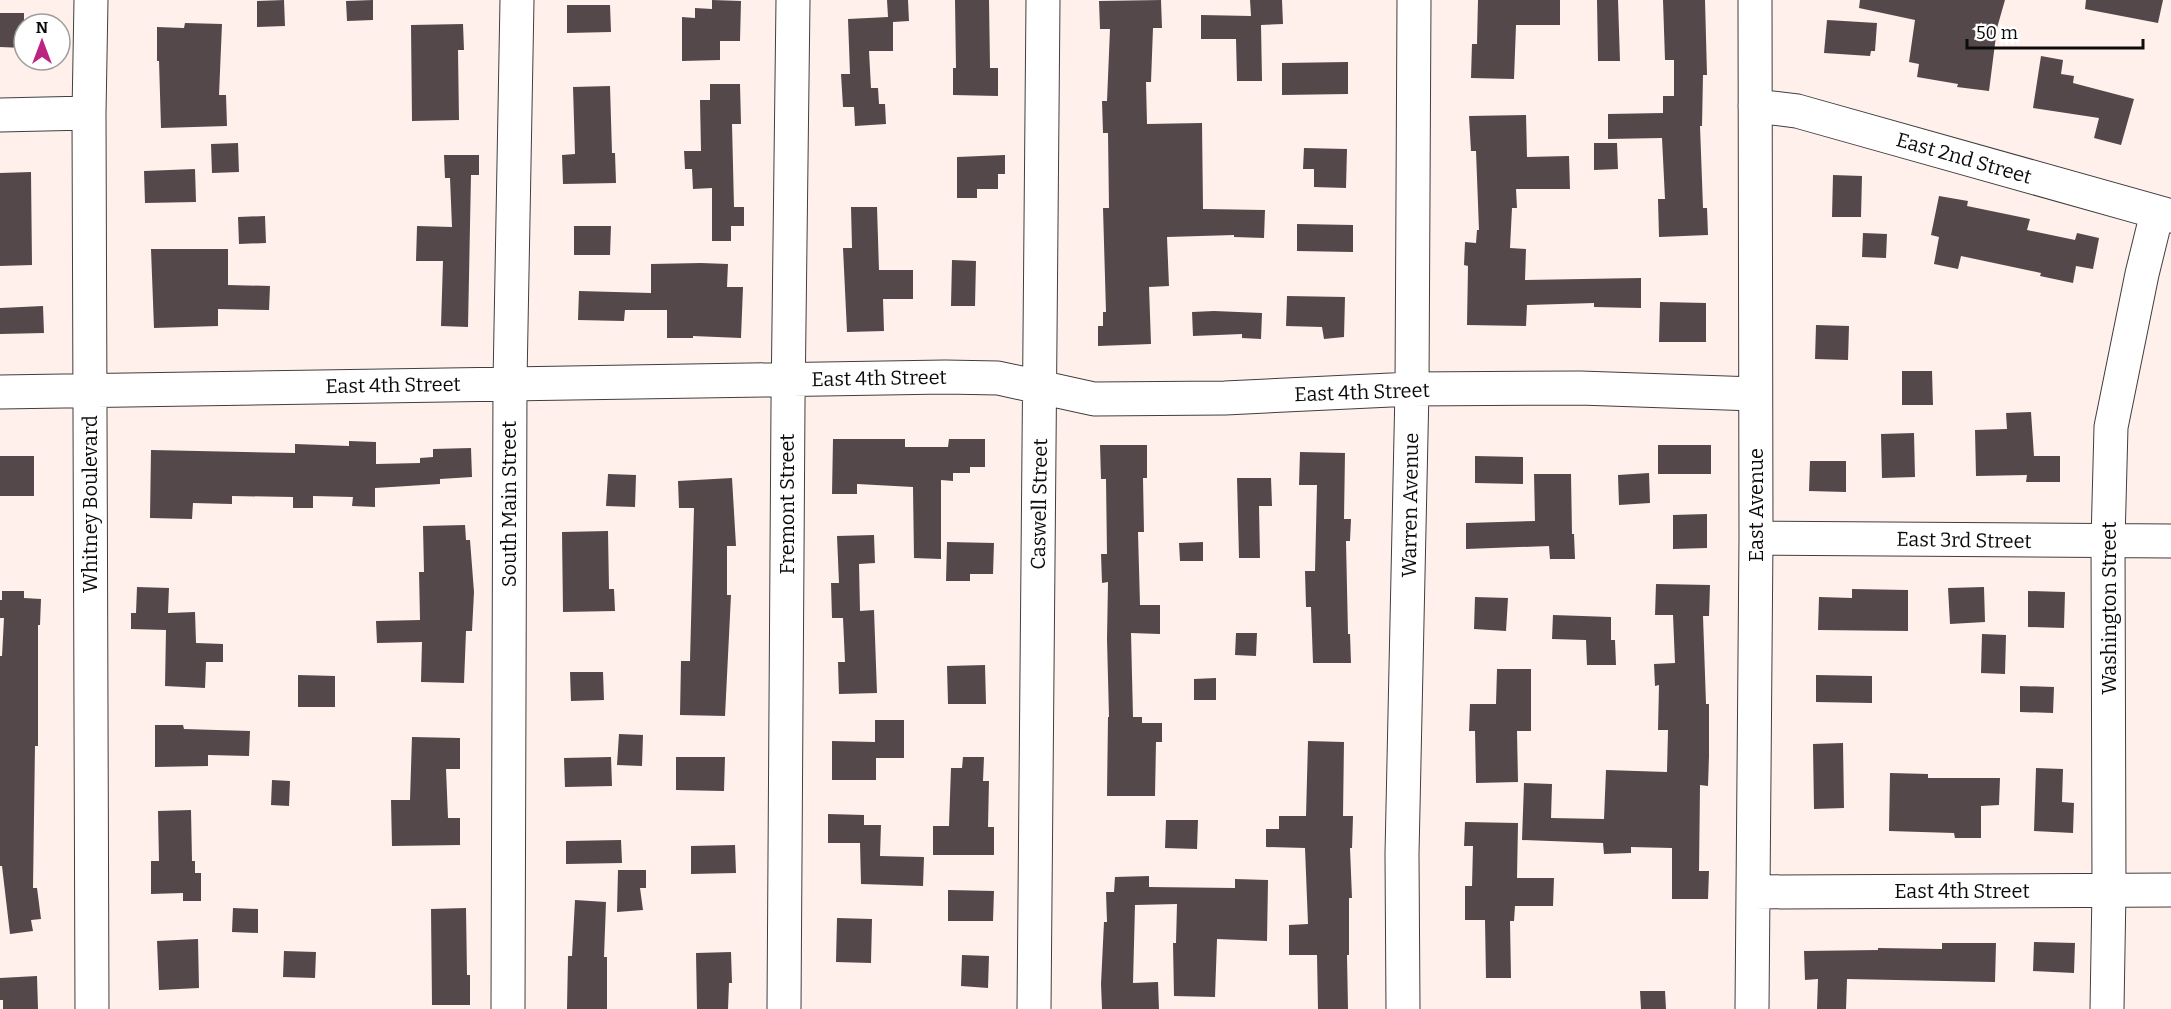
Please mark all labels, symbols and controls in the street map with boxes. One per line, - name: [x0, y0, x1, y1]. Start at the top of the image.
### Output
- north arrow: [12, 12, 72, 72]
- scale bar: [1967, 12, 2142, 50]
- text: N: [36, 18, 48, 37]
- text: 50 m: [1976, 22, 2018, 44]
- street label: East 2nd Street: [1894, 127, 2034, 189]
- street label: East 4th Street: [811, 365, 947, 391]
- street label: East 4th Street: [325, 372, 461, 398]
- street label: East 4th Street: [1294, 378, 1430, 406]
- street label: Whitney Boulevard: [78, 415, 102, 593]
- street label: South Main Street: [497, 421, 521, 587]
- street label: Fremont Street: [775, 433, 799, 575]
- street label: Warren Avenue: [1397, 433, 1423, 577]
- street label: Caswell Street: [1026, 438, 1052, 570]
- street label: East Avenue: [1744, 448, 1768, 562]
- street label: Washington Street: [2097, 522, 2121, 695]
- street label: East 3rd Street: [1896, 527, 2032, 553]
- street label: East 4th Street: [1894, 879, 2030, 903]

